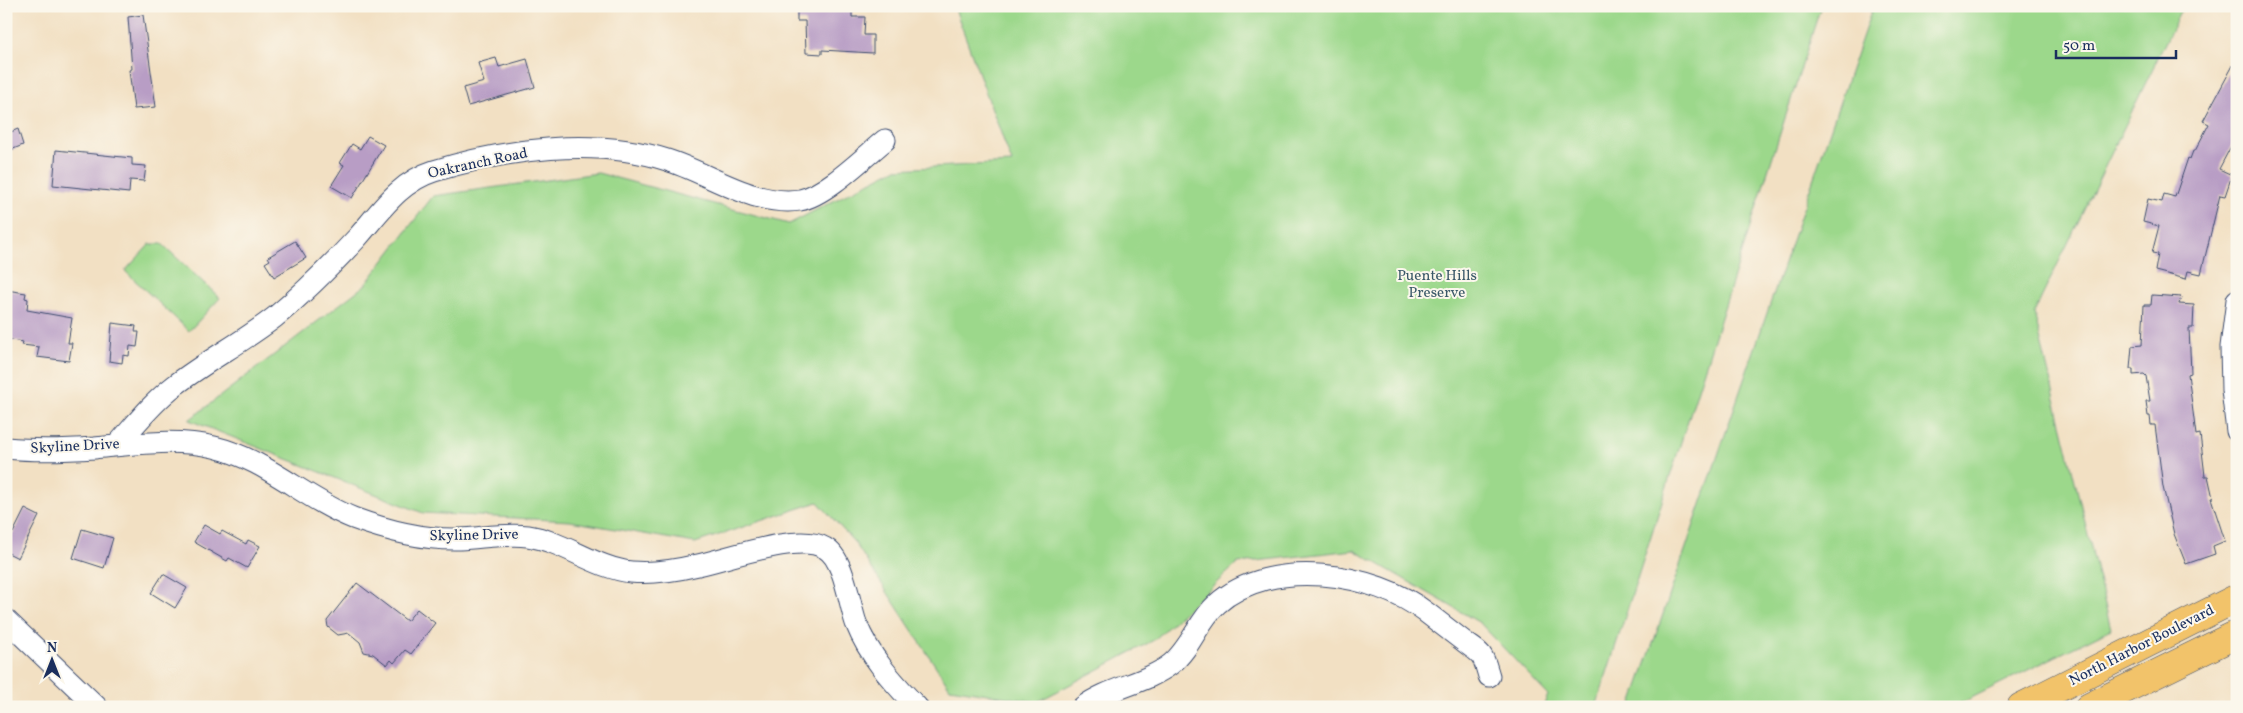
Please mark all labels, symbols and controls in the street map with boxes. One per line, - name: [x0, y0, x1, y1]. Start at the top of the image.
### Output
- scale bar: [2056, 28, 2176, 60]
- text: 50 m: [2063, 36, 2095, 57]
- street label: Oakranch Road: [426, 143, 530, 185]
- park label: Puente Hills Preserve: [1397, 266, 1477, 304]
- street label: Skyline Drive: [30, 434, 120, 460]
- street label: Skyline Drive: [429, 525, 519, 547]
- street label: North Harbor Boulevard: [2066, 600, 2218, 692]
- north arrow: [28, 636, 78, 686]
- text: N: [47, 639, 57, 658]

